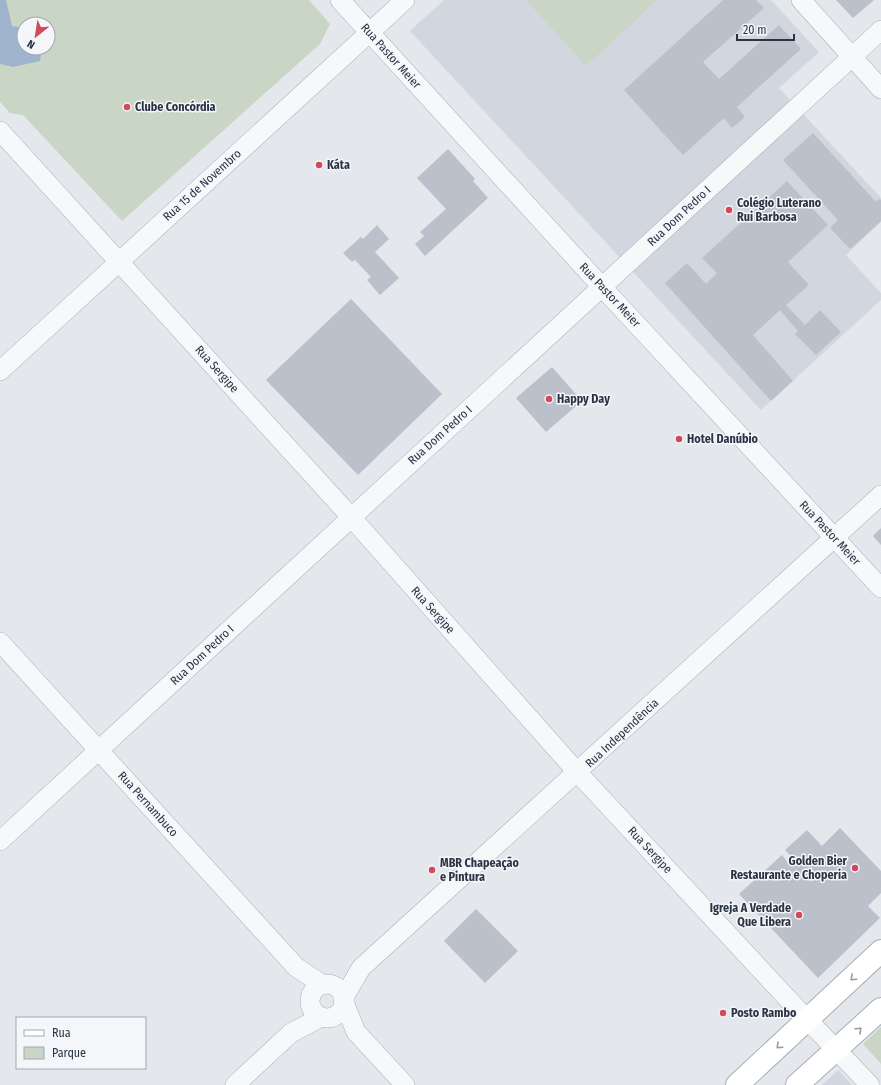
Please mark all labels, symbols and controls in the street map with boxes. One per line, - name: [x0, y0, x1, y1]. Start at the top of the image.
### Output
- north arrow: [16, 16, 56, 56]
- scale bar: [737, 16, 794, 42]
- street label: Rua Pastor Meier: [358, 21, 424, 92]
- text: 20 m: [743, 23, 767, 37]
- text: N: [25, 37, 37, 52]
- place label: Clube Concórdia: [135, 100, 216, 114]
- marker: Clube Concórdia: [122, 102, 132, 112]
- street label: Rua 15 de Novembro: [160, 146, 244, 224]
- place label: Káta: [327, 158, 350, 172]
- marker: Káta: [314, 160, 324, 170]
- street label: Rua Dom Pedro I: [645, 183, 713, 249]
- place label: Colégio Luterano Rui Barbosa: [737, 196, 822, 224]
- marker: Colégio Luterano Rui Barbosa: [724, 205, 734, 215]
- street label: Rua Pastor Meier: [577, 260, 644, 331]
- street label: Rua Sergipe: [192, 343, 242, 395]
- place label: Happy Day: [557, 392, 610, 406]
- marker: Happy Day: [544, 394, 554, 404]
- street label: Rua Dom Pedro I: [405, 403, 475, 467]
- place label: Hotel Danúbio: [687, 432, 759, 446]
- marker: Hotel Danúbio: [674, 434, 684, 444]
- street label: Rua Pastor Meier: [797, 498, 864, 569]
- street label: Rua Sergipe: [408, 584, 458, 636]
- street label: Rua Dom Pedro I: [168, 622, 236, 688]
- street label: Rua Independência: [583, 696, 661, 770]
- street label: Rua Pernambuco: [115, 769, 181, 839]
- street label: Rua Sergipe: [625, 824, 675, 876]
- place label: Golden Bier Restaurante e Choperia: [730, 854, 848, 882]
- place label: MBR Chapeação e Pintura: [440, 856, 520, 884]
- marker: Golden Bier Restaurante e Choperia: [850, 863, 860, 873]
- marker: MBR Chapeação e Pintura: [427, 865, 437, 875]
- place label: Igreja A Verdade Que Libera: [710, 901, 791, 929]
- marker: Igreja A Verdade Que Libera: [794, 910, 804, 920]
- one-way arrow: [850, 973, 857, 980]
- place label: Posto Rambo: [731, 1006, 797, 1020]
- marker: Posto Rambo: [718, 1008, 728, 1018]
- legend: [16, 1017, 146, 1069]
- text: Rua: [52, 1026, 71, 1040]
- one-way arrow: [854, 1027, 862, 1034]
- one-way arrow: [776, 1041, 784, 1049]
- text: Parque: [52, 1046, 86, 1060]

